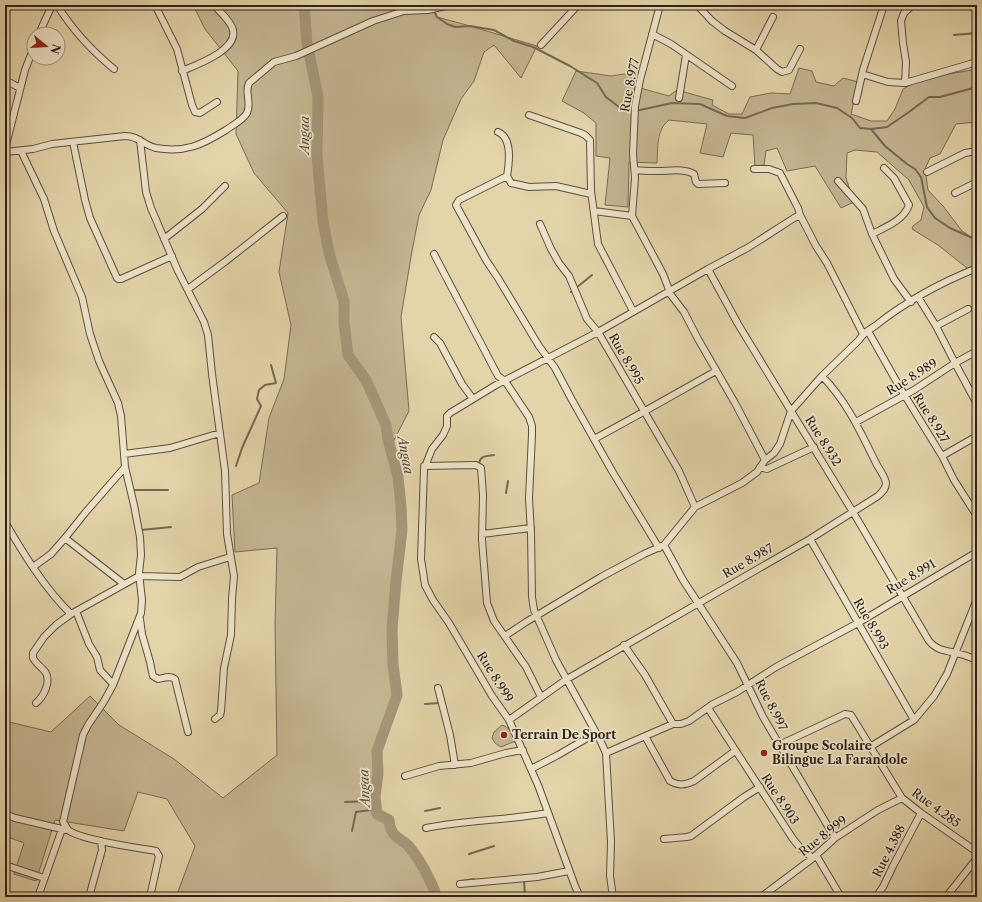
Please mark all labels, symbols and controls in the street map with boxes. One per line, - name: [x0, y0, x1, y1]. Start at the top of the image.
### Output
- north arrow: [26, 26, 66, 66]
- text: N: [47, 42, 64, 56]
- street label: Rue 8.977: [617, 56, 642, 113]
- water label: Angaa: [296, 116, 312, 156]
- street label: Rue 8.995: [606, 330, 647, 387]
- street label: Rue 8.989: [884, 355, 940, 398]
- street label: Rue 8.927: [910, 390, 953, 445]
- street label: Rue 8.932: [802, 413, 845, 469]
- water label: Angaa: [394, 433, 418, 476]
- street label: Rue 8.987: [720, 540, 776, 581]
- street label: Rue 8.991: [883, 556, 938, 597]
- street label: Rue 8.993: [851, 595, 892, 652]
- street label: Rue 8.999: [474, 649, 517, 705]
- street label: Rue 8.997: [752, 676, 791, 733]
- place label: Terrain De Sport: [512, 727, 616, 742]
- marker: Terrain De Sport: [499, 730, 509, 740]
- place label: Groupe Scolaire Bilingue La Farandole: [772, 738, 908, 767]
- marker: Groupe Scolaire Bilingue La Farandole: [759, 748, 769, 758]
- water label: Angaa: [355, 768, 373, 809]
- street label: Rue 8.903: [759, 771, 802, 827]
- street label: Rue 4.285: [909, 785, 964, 830]
- street label: Rue 8.999: [796, 812, 850, 859]
- street label: Rue 4.388: [869, 822, 908, 880]

